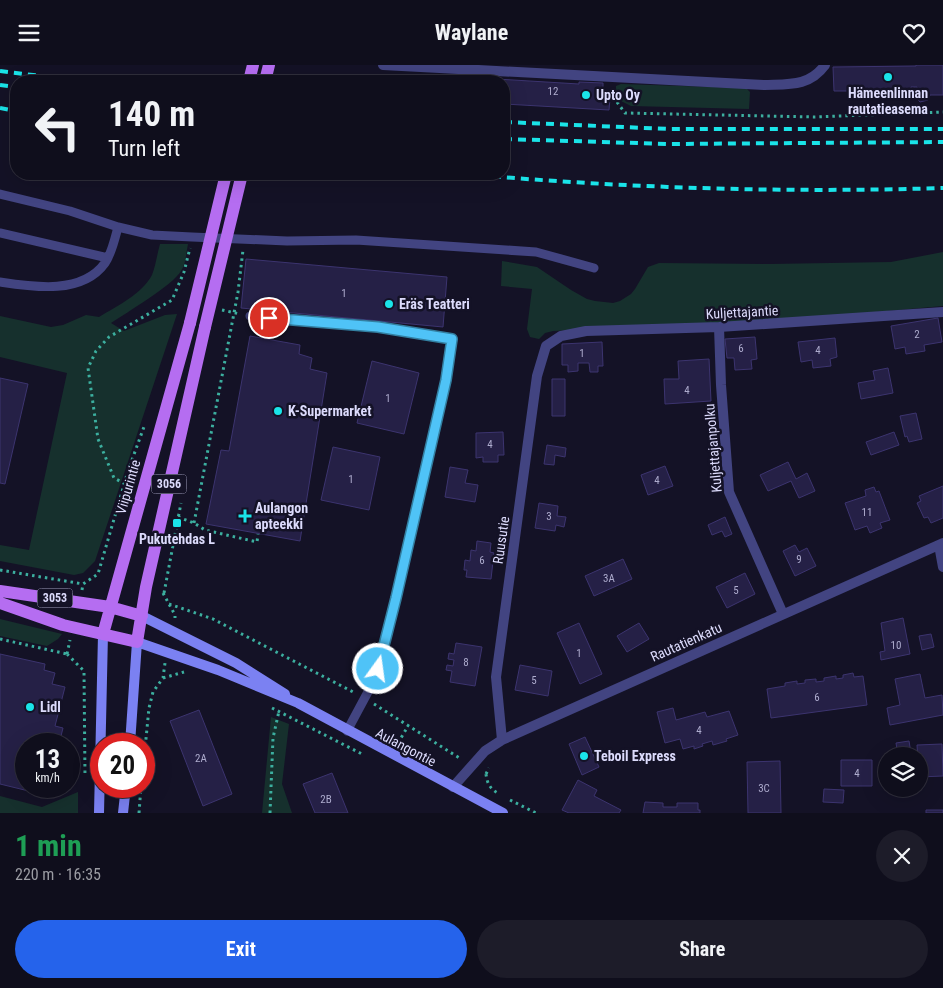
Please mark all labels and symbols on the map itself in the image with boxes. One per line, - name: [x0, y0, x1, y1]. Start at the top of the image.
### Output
- marker: Hämeenlinnan rautatieasema: [882, 71, 894, 83]
- house number: 12: [548, 85, 558, 98]
- place label: Hämeenlinnan rautatieasema: [848, 85, 928, 117]
- place label: Upto Oy: [596, 87, 641, 103]
- marker: Upto Oy: [580, 89, 592, 101]
- house number: 1: [341, 287, 347, 300]
- place label: Eräs Teatteri: [399, 296, 470, 312]
- pin: [248, 297, 290, 339]
- marker: Eräs Teatteri: [383, 298, 395, 310]
- street label: Kuljettajantie: [705, 302, 779, 322]
- house number: 2: [914, 328, 920, 341]
- house number: 6: [738, 342, 744, 355]
- house number: 4: [815, 344, 821, 357]
- house number: 1: [579, 347, 585, 360]
- house number: 4: [684, 384, 690, 397]
- house number: 1: [385, 392, 391, 405]
- place label: K-Supermarket: [288, 403, 372, 419]
- street label: Kuljettajanpolku: [701, 403, 725, 493]
- marker: K-Supermarket: [272, 405, 284, 417]
- house number: 4: [487, 438, 493, 451]
- street label: Viipurintie: [113, 457, 144, 516]
- house number: 1: [348, 473, 354, 486]
- road number: 3056: [152, 474, 186, 493]
- house number: 4: [654, 474, 660, 487]
- place label: Aulangon apteekki: [255, 500, 308, 532]
- house number: 11: [862, 506, 872, 519]
- marker: Aulangon apteekki: [239, 510, 251, 522]
- house number: 3: [546, 510, 552, 523]
- street label: Ruusutie: [490, 515, 512, 565]
- marker: Pukutehdas L: [171, 517, 183, 529]
- place label: Pukutehdas L: [139, 531, 215, 547]
- house number: 9: [796, 553, 802, 566]
- house number: 6: [479, 554, 485, 567]
- house number: 3A: [603, 572, 616, 585]
- house number: 5: [733, 584, 739, 597]
- road number: 3053: [38, 589, 72, 607]
- street label: Rautatienkatu: [648, 619, 724, 665]
- house number: 10: [891, 639, 901, 652]
- position arrow: [351, 642, 403, 694]
- house number: 1: [576, 647, 582, 660]
- house number: 8: [463, 656, 469, 669]
- house number: 5: [531, 674, 537, 687]
- house number: 6: [814, 691, 820, 704]
- place label: Lidl: [40, 699, 61, 715]
- marker: Lidl: [24, 701, 36, 713]
- street label: Aulangontie: [373, 724, 439, 770]
- house number: 4: [696, 724, 702, 737]
- speed limit sign: 20: [90, 733, 155, 798]
- place label: Teboil Express: [594, 748, 676, 764]
- marker: Teboil Express: [578, 750, 590, 762]
- house number: 2A: [195, 752, 208, 765]
- house number: 4: [854, 767, 860, 780]
- house number: 3C: [758, 782, 770, 795]
- house number: 2B: [320, 793, 332, 806]

